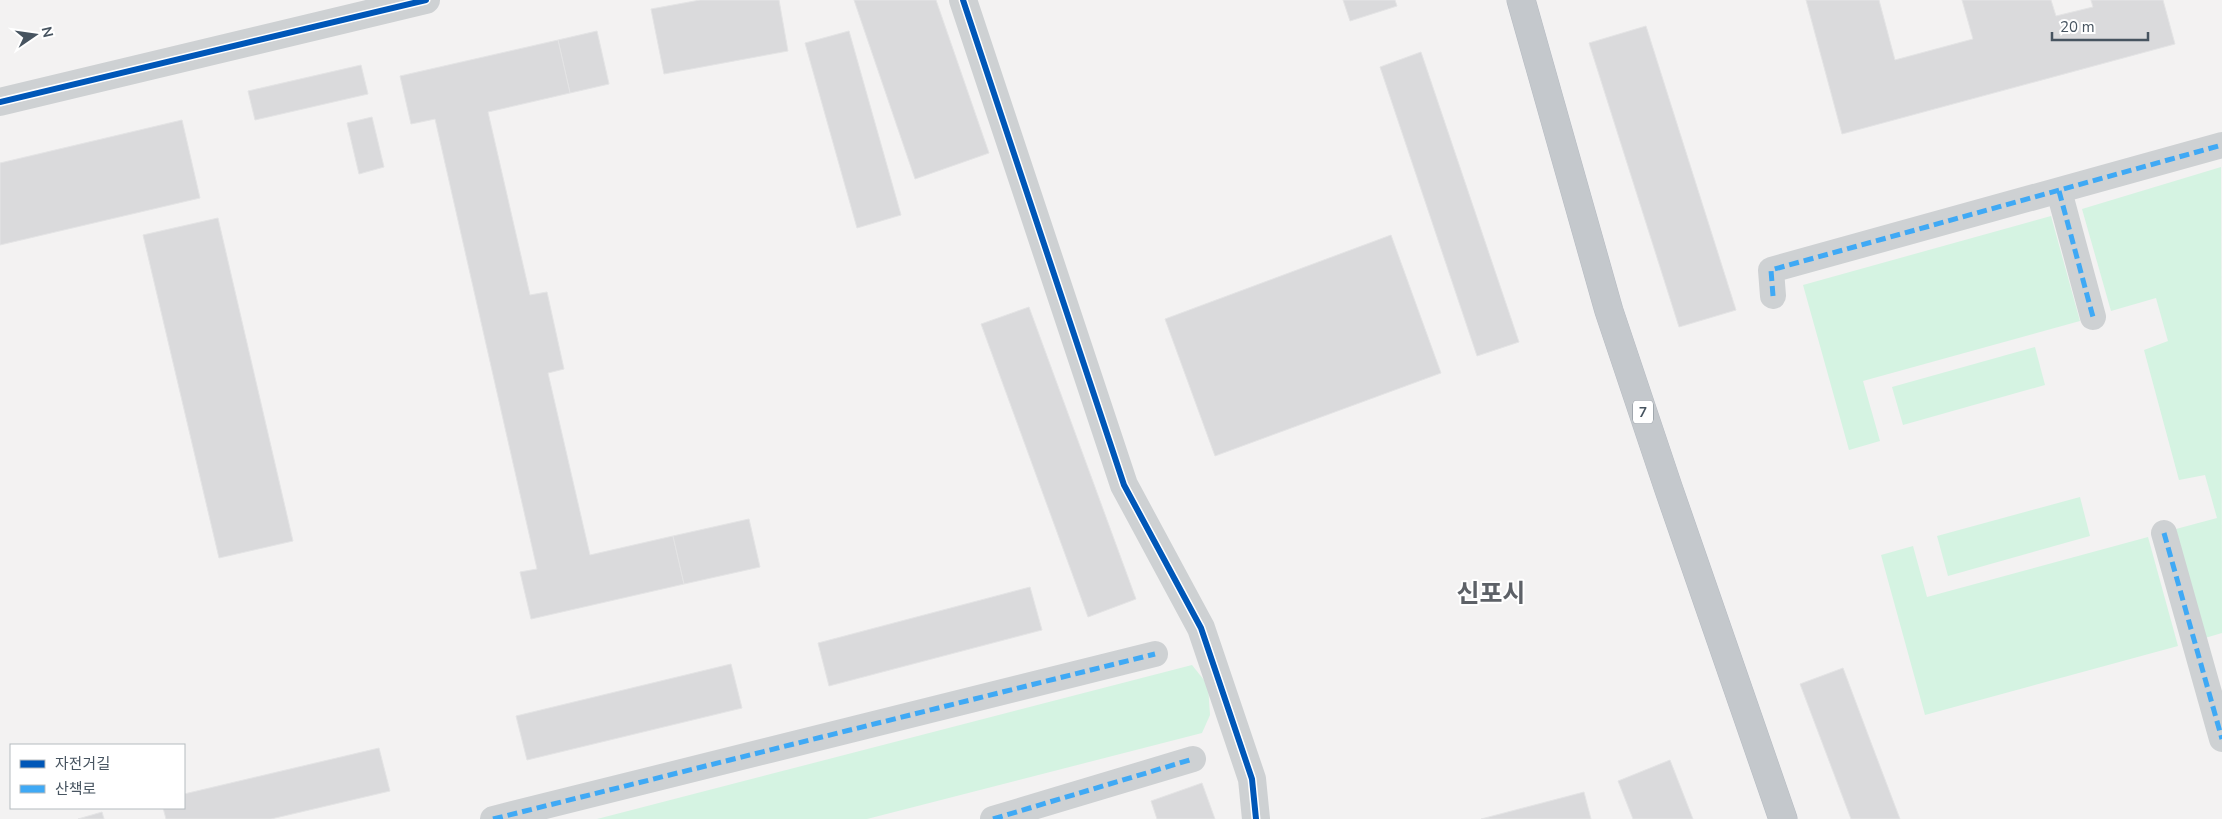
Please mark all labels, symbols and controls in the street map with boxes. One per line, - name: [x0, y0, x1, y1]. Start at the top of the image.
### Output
- north arrow: [10, 10, 60, 60]
- scale bar: [2052, 10, 2148, 42]
- text: 20 m: [2060, 17, 2095, 37]
- text: N: [37, 25, 58, 39]
- road number: 7: [1633, 401, 1653, 424]
- district label: 신포시: [1456, 577, 1526, 611]
- legend: [10, 744, 185, 809]
- text: 자전거길: [55, 754, 110, 774]
- text: 산책로: [55, 779, 96, 799]

